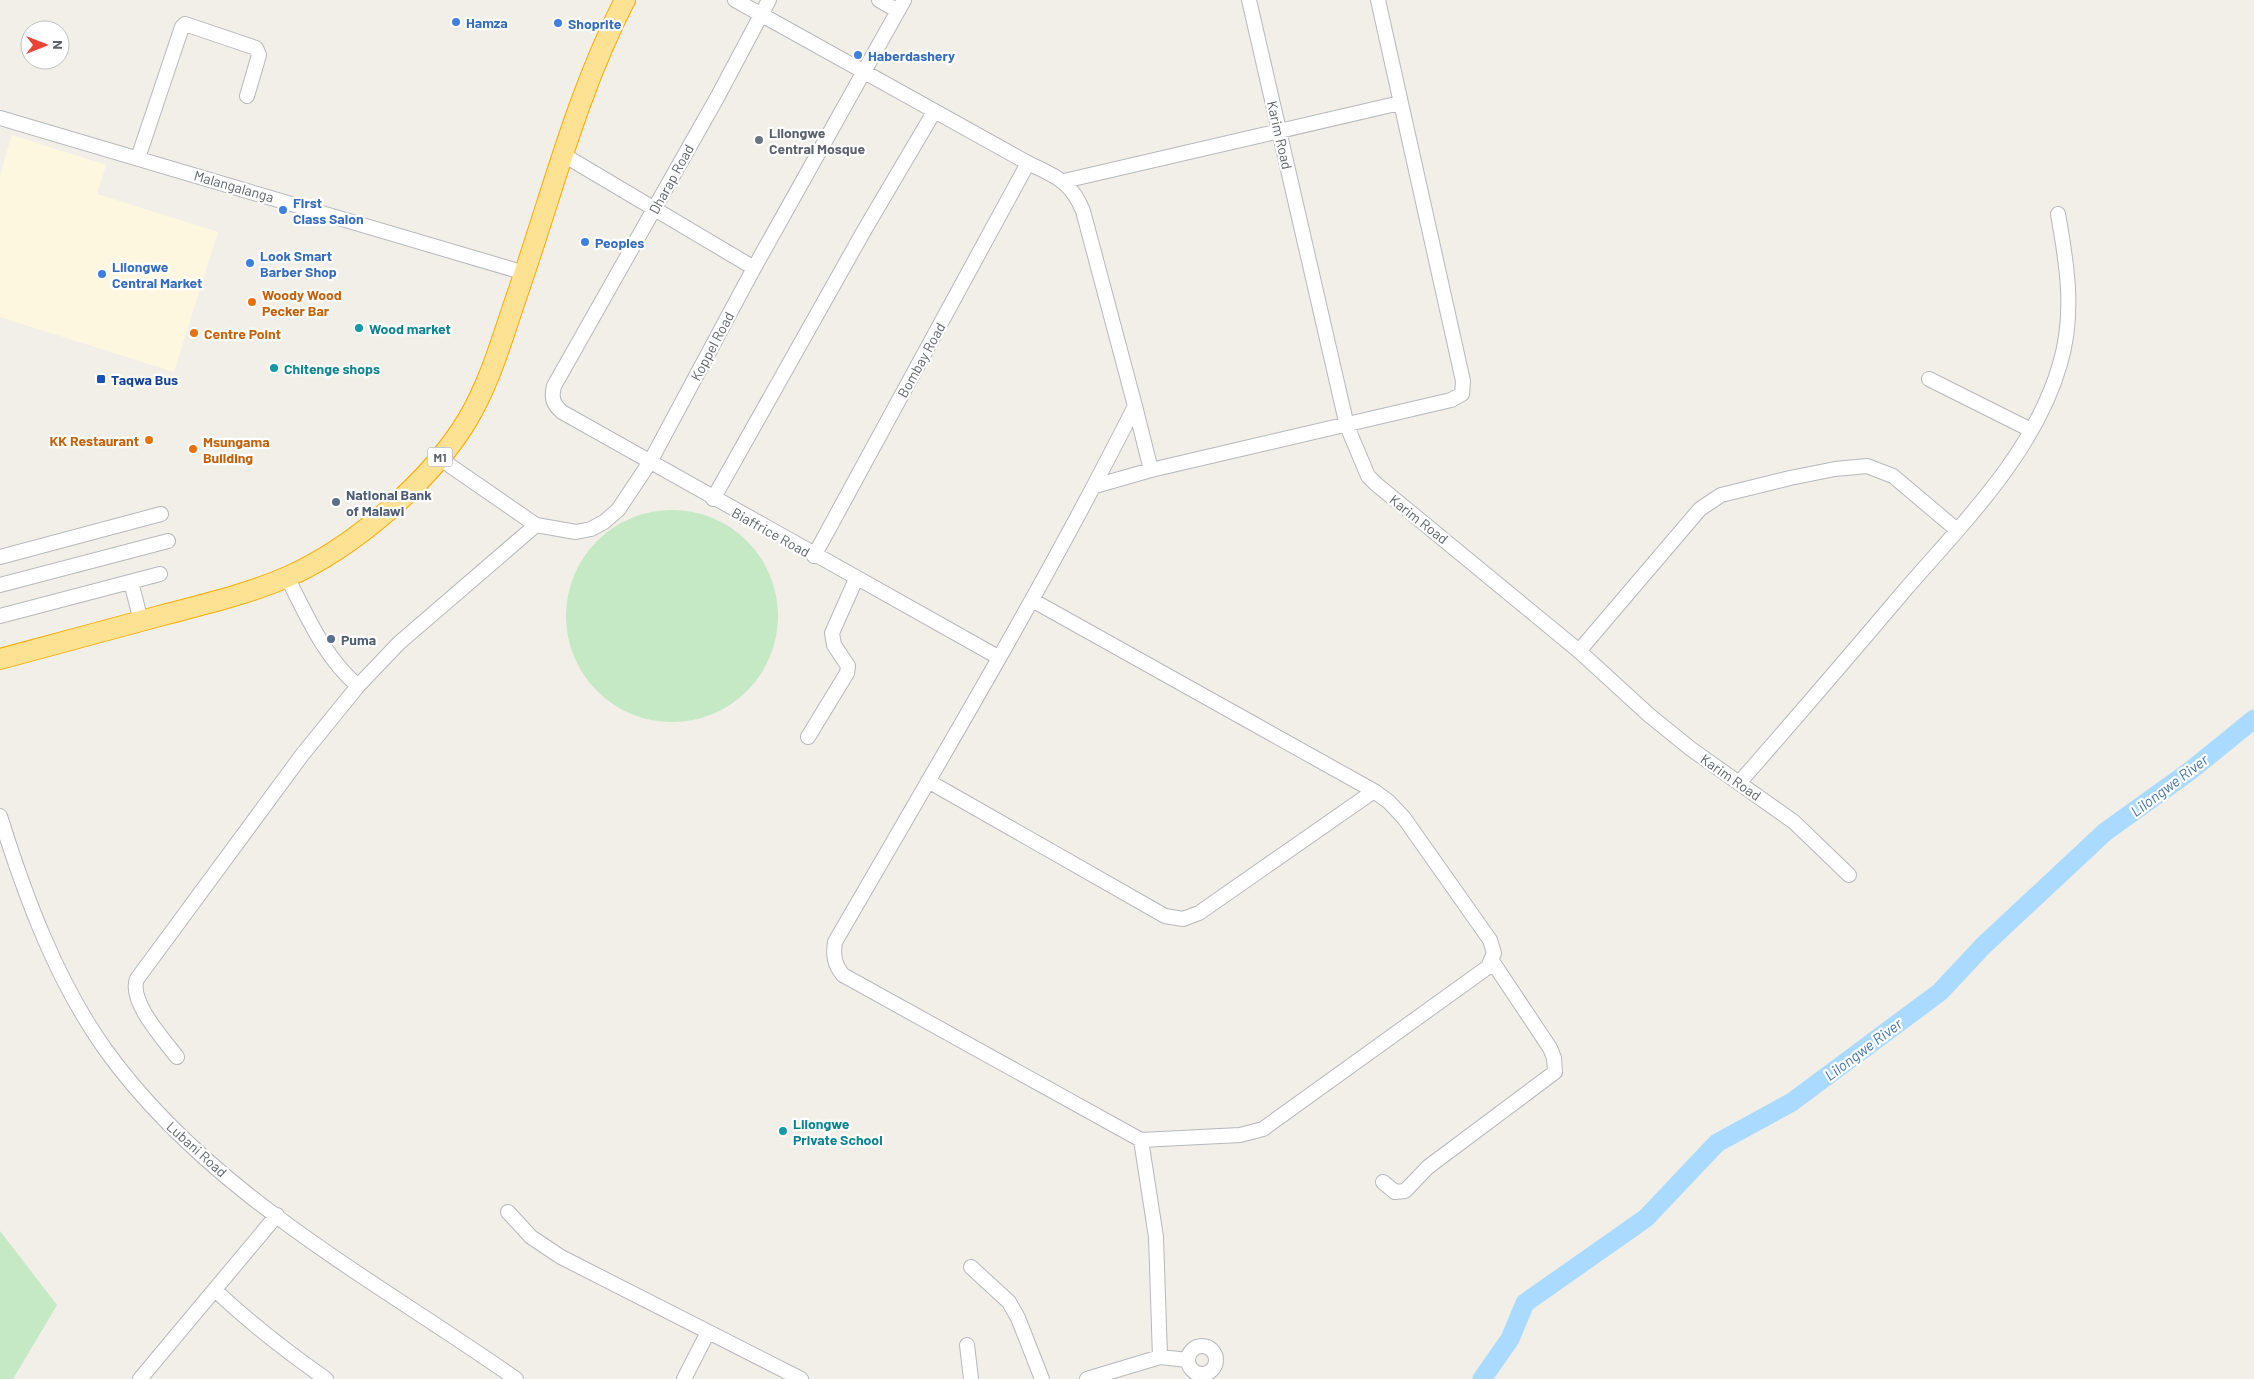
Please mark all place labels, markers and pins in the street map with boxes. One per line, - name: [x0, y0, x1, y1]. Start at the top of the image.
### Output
- place label: Hamza: [466, 14, 508, 31]
- place label: Shoprite: [568, 15, 622, 32]
- marker: Hamza: [450, 16, 462, 28]
- marker: Shoprite: [552, 17, 564, 29]
- place label: Haberdashery: [868, 47, 955, 64]
- marker: Haberdashery: [852, 49, 864, 61]
- place label: Lilongwe Central Mosque: [769, 124, 865, 157]
- marker: Lilongwe Central Mosque: [753, 134, 765, 146]
- place label: First Class Salon: [293, 194, 364, 227]
- marker: First Class Salon: [277, 204, 289, 216]
- place label: Peoples: [595, 234, 644, 251]
- marker: Peoples: [579, 236, 591, 248]
- place label: Look Smart Barber Shop: [260, 247, 337, 280]
- marker: Look Smart Barber Shop: [244, 257, 256, 269]
- place label: Lilongwe Central Market: [112, 258, 202, 291]
- marker: Lilongwe Central Market: [96, 268, 108, 280]
- place label: Woody Wood Pecker Bar: [262, 286, 342, 319]
- marker: Woody Wood Pecker Bar: [246, 296, 258, 308]
- place label: Wood market: [369, 320, 451, 337]
- marker: Wood market: [353, 322, 365, 334]
- place label: Centre Point: [204, 325, 281, 342]
- marker: Centre Point: [188, 327, 200, 339]
- place label: Chitenge shops: [284, 360, 380, 377]
- marker: Chitenge shops: [268, 362, 280, 374]
- place label: Taqwa Bus: [111, 371, 178, 388]
- marker: Taqwa Bus: [95, 373, 107, 385]
- place label: KK Restaurant: [50, 432, 139, 449]
- place label: Msungama Building: [203, 433, 270, 466]
- marker: KK Restaurant: [143, 434, 155, 446]
- marker: Msungama Building: [187, 443, 199, 455]
- place label: National Bank of Malawi: [346, 486, 432, 519]
- marker: National Bank of Malawi: [330, 496, 342, 508]
- place label: Puma: [341, 631, 376, 648]
- marker: Puma: [325, 633, 337, 645]
- place label: Lilongwe Private School: [793, 1115, 883, 1148]
- marker: Lilongwe Private School: [777, 1125, 789, 1137]

